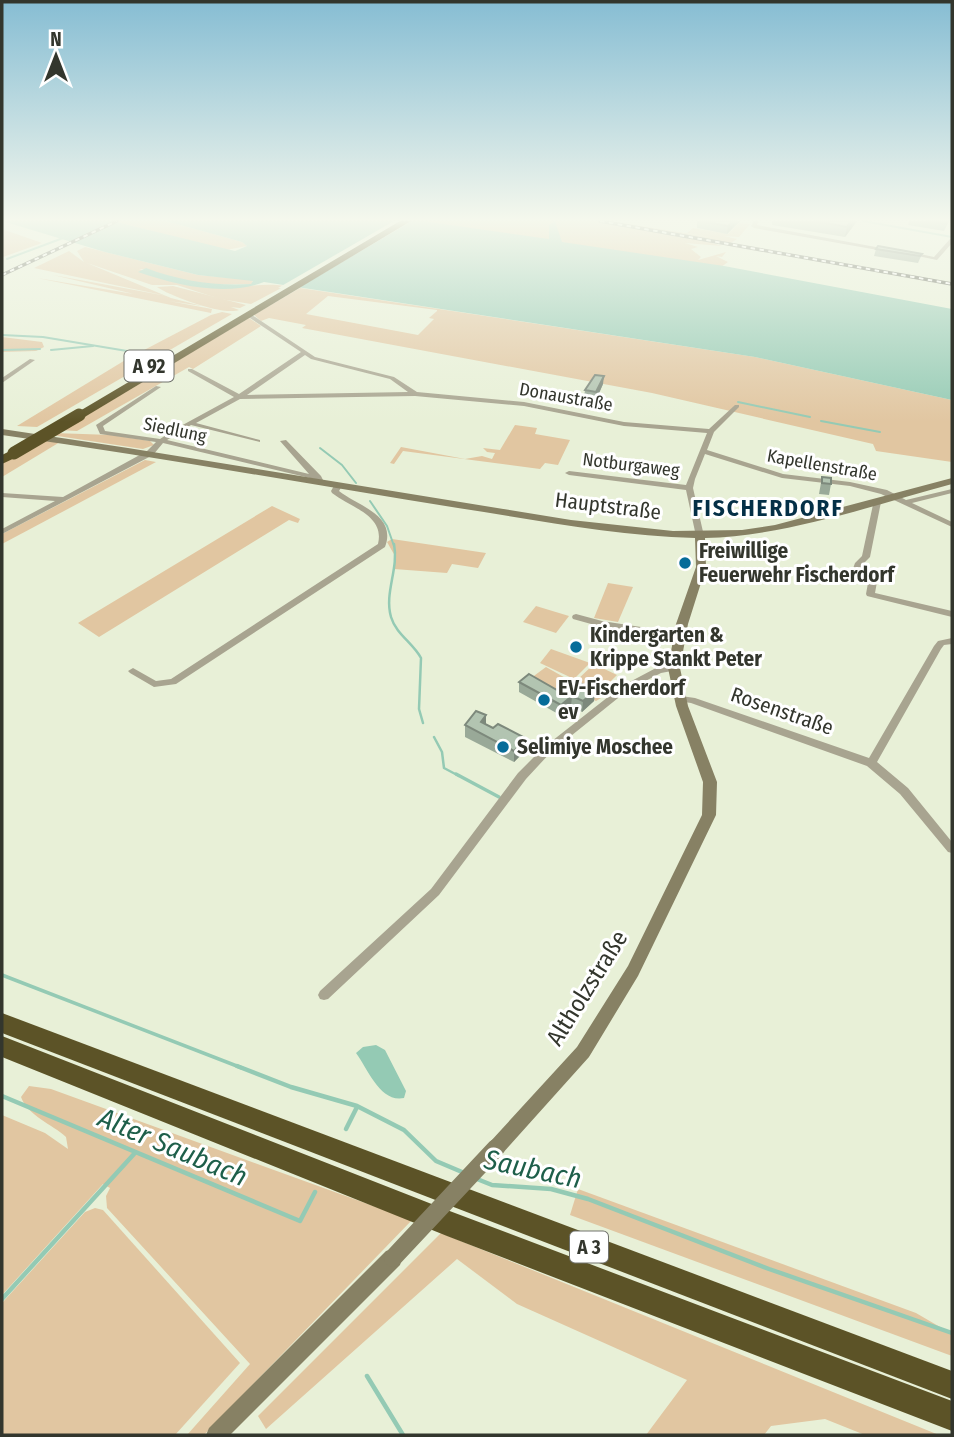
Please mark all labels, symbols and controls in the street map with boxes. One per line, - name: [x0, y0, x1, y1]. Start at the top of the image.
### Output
- north arrow: [21, 21, 91, 91]
- text: N: [50, 28, 62, 51]
- road number: A 92: [124, 350, 174, 382]
- street label: Donaustraße: [518, 378, 614, 416]
- street label: Siedlung: [141, 413, 209, 448]
- street label: Kapellenstraße: [765, 445, 879, 485]
- street label: Notburgaweg: [581, 448, 681, 482]
- street label: Hauptstraße: [554, 487, 662, 525]
- district label: FISCHERDORF: [692, 494, 844, 522]
- place label: Freiwillige Feuerwehr Fischerdorf: [699, 538, 896, 588]
- marker: Freiwillige Feuerwehr Fischerdorf: [677, 555, 693, 571]
- place label: Kindergarten & Krippe Stankt Peter: [590, 622, 762, 672]
- marker: Kindergarten & Krippe Stankt Peter: [568, 639, 584, 655]
- place label: EV-Fischerdorf ev: [558, 675, 687, 725]
- street label: Rosenstraße: [727, 681, 837, 741]
- marker: EV-Fischerdorf ev: [536, 692, 552, 708]
- place label: Selimiye Moschee: [517, 734, 673, 760]
- marker: Selimiye Moschee: [495, 739, 511, 755]
- street label: Altholzstraße: [541, 925, 633, 1051]
- water label: Alter Saubach: [93, 1100, 252, 1193]
- water label: Saubach: [480, 1142, 585, 1195]
- road number: A 3: [570, 1232, 608, 1262]

